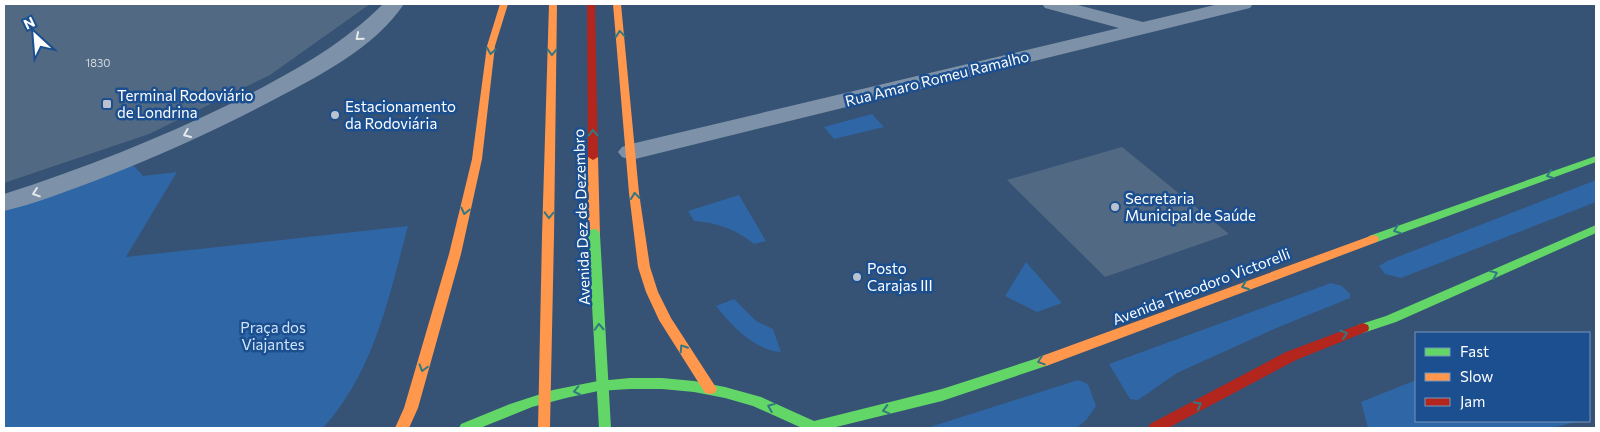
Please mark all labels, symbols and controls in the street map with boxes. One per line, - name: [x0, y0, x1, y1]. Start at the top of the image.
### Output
- north arrow: [10, 10, 60, 60]
- text: N: [21, 13, 38, 33]
- one-way arrow: [615, 30, 626, 38]
- one-way arrow: [356, 32, 365, 40]
- one-way arrow: [486, 46, 496, 55]
- street label: Rua Amaro Romeu Ramalho: [843, 46, 1031, 110]
- one-way arrow: [546, 49, 557, 57]
- house number: 1830: [86, 56, 110, 69]
- place label: Terminal Rodoviário de Londrina: [117, 86, 253, 121]
- place label: Estacionamento da Rodoviária: [345, 97, 456, 132]
- marker: Terminal Rodoviário de Londrina: [101, 98, 113, 110]
- marker: Estacionamento da Rodoviária: [329, 109, 341, 121]
- one-way arrow: [183, 127, 192, 138]
- street label: Avenida Dez de Dezembro: [569, 128, 593, 306]
- one-way arrow: [587, 129, 598, 137]
- one-way arrow: [1547, 170, 1555, 180]
- one-way arrow: [32, 187, 41, 197]
- place label: Secretaria Municipal de Saúde: [1125, 189, 1256, 224]
- one-way arrow: [630, 192, 641, 200]
- marker: Secretaria Municipal de Saúde: [1109, 201, 1121, 213]
- one-way arrow: [460, 206, 471, 215]
- one-way arrow: [544, 212, 554, 219]
- one-way arrow: [1394, 224, 1402, 234]
- street label: Avenida Theodoro Victorelli: [1110, 244, 1292, 328]
- place label: Posto Carajas III: [867, 259, 933, 294]
- one-way arrow: [1489, 269, 1498, 280]
- marker: Posto Carajas III: [851, 271, 863, 283]
- one-way arrow: [1241, 280, 1249, 290]
- park label: Praça dos Viajantes: [240, 318, 306, 353]
- one-way arrow: [594, 323, 605, 331]
- one-way arrow: [1339, 330, 1347, 340]
- legend: [1415, 332, 1590, 422]
- text: Fast: [1460, 342, 1489, 360]
- one-way arrow: [680, 344, 690, 353]
- one-way arrow: [1037, 356, 1046, 366]
- one-way arrow: [418, 363, 428, 371]
- text: Slow: [1460, 367, 1493, 385]
- one-way arrow: [573, 385, 582, 395]
- text: Jam: [1460, 392, 1485, 410]
- one-way arrow: [1193, 401, 1202, 411]
- one-way arrow: [767, 402, 776, 413]
- one-way arrow: [882, 404, 891, 415]

